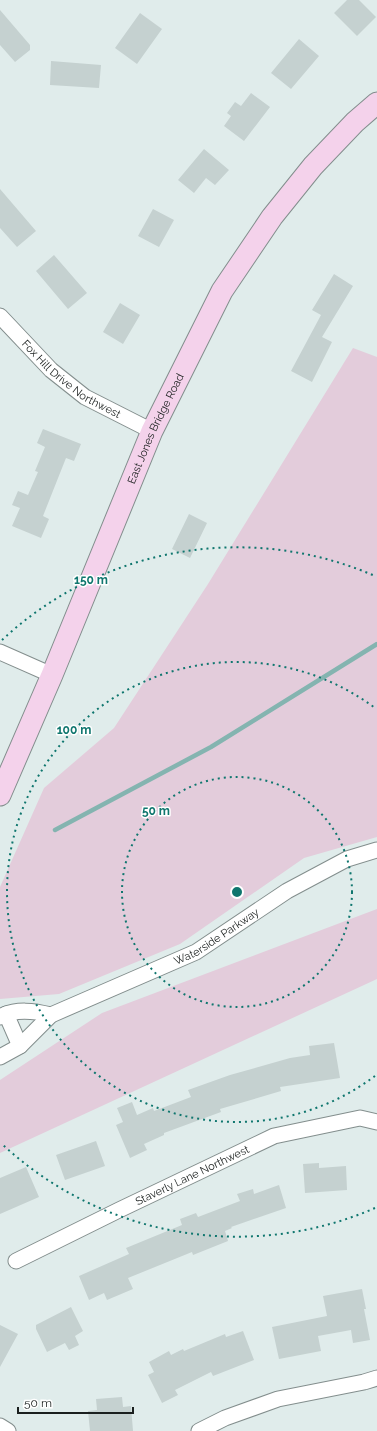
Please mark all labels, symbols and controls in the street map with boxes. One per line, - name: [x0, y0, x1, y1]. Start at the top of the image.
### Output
- street label: Fox Hill Drive Northwest: [19, 337, 123, 421]
- street label: East Jones Bridge Road: [125, 371, 186, 486]
- text: 150 m: [74, 573, 108, 587]
- text: 100 m: [57, 723, 91, 737]
- text: 50 m: [142, 804, 170, 818]
- centre of rings: [230, 885, 244, 899]
- street label: Waterside Parkway: [172, 905, 261, 967]
- street label: Staverly Lane Northwest: [133, 1142, 251, 1208]
- scale bar: [18, 1389, 133, 1415]
- text: 50 m: [24, 1396, 52, 1410]

